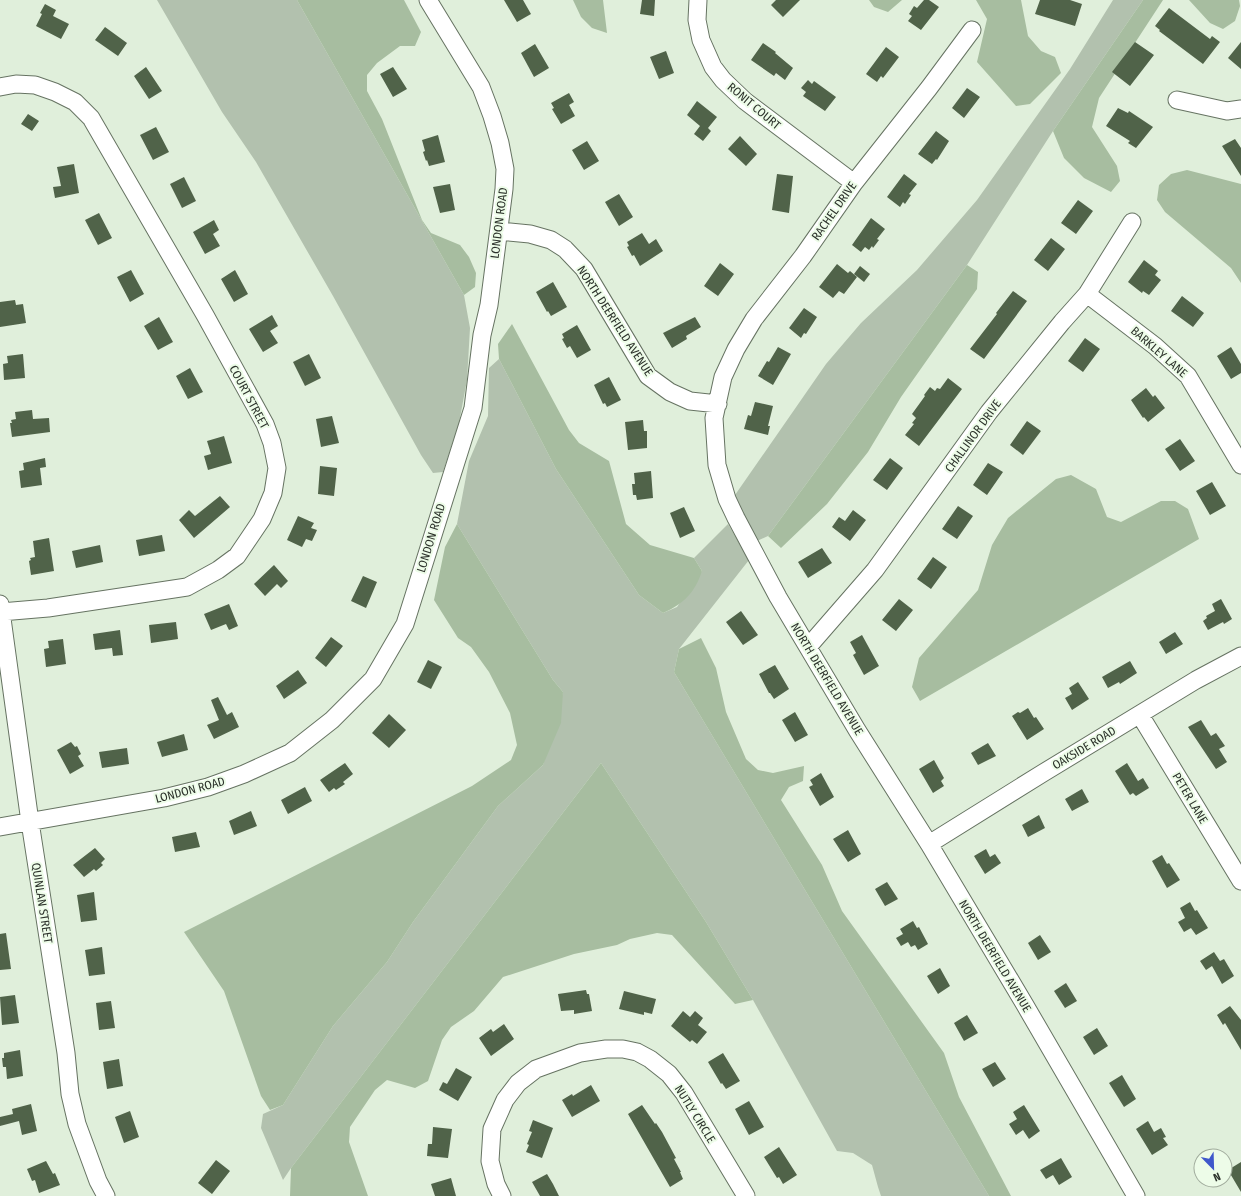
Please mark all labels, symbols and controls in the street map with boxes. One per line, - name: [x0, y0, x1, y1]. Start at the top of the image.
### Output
- street label: RONIT COURT: [725, 80, 784, 133]
- street label: RACHEL DRIVE: [809, 179, 860, 243]
- street label: LONDON ROAD: [488, 187, 510, 259]
- street label: NORTH DEERFIELD AVENUE: [574, 263, 656, 379]
- street label: BARKLEY LANE: [1128, 324, 1190, 380]
- street label: COURT STREET: [226, 363, 272, 431]
- street label: CHALLINOR DRIVE: [942, 397, 1004, 475]
- street label: LONDON ROAD: [414, 502, 448, 574]
- street label: NORTH DEERFIELD AVENUE: [788, 620, 866, 738]
- street label: OAKSIDE ROAD: [1050, 724, 1118, 772]
- street label: PETER LANE: [1169, 770, 1211, 826]
- street label: LONDON ROAD: [154, 774, 226, 806]
- street label: QUINLAN STREET: [29, 862, 55, 945]
- street label: NORTH DEERFIELD AVENUE: [956, 897, 1034, 1015]
- street label: NUTLY CIRCLE: [672, 1082, 719, 1146]
- north arrow: [1193, 1148, 1233, 1188]
- text: N: [1211, 1169, 1222, 1184]

